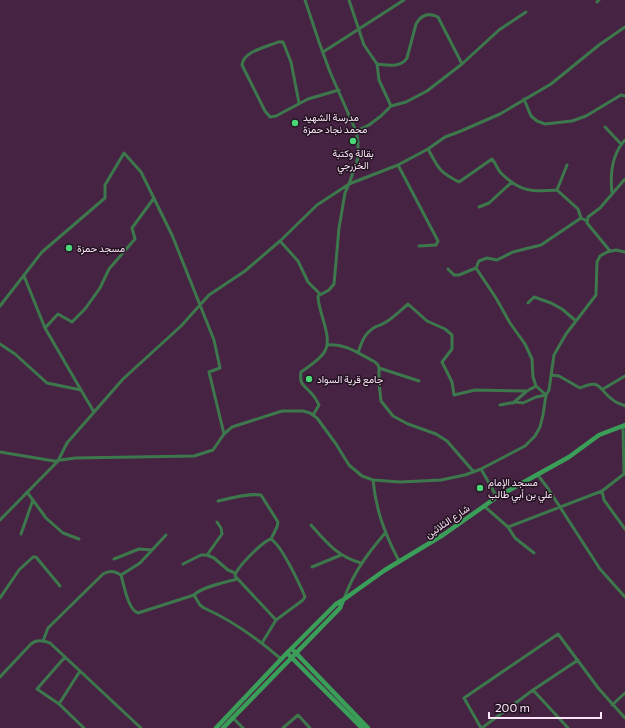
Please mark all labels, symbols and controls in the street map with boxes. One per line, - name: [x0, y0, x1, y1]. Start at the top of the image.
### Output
- place label: مدرسة الشهيد محمد نجاد حمزة: [303, 111, 367, 136]
- marker: مدرسة الشهيد محمد نجاد حمزة: [290, 118, 300, 128]
- marker: بقالة وكتبة الخزرجي: [348, 136, 358, 146]
- place label: بقالة وكتبة الخزرجي: [332, 147, 374, 174]
- place label: مسجد حمزة: [77, 242, 125, 255]
- marker: مسجد حمزة: [64, 243, 74, 253]
- place label: جامع قرية السواد: [317, 373, 384, 386]
- marker: جامع قرية السواد: [304, 374, 314, 384]
- place label: مسجد الإمام علي بن أبي طالب: [488, 476, 553, 503]
- marker: مسجد الإمام علي بن أبي طالب: [475, 483, 485, 493]
- street label: شارع الثلاثين: [422, 502, 472, 541]
- scale bar: [489, 694, 601, 720]
- text: 200 m: [495, 700, 530, 714]

